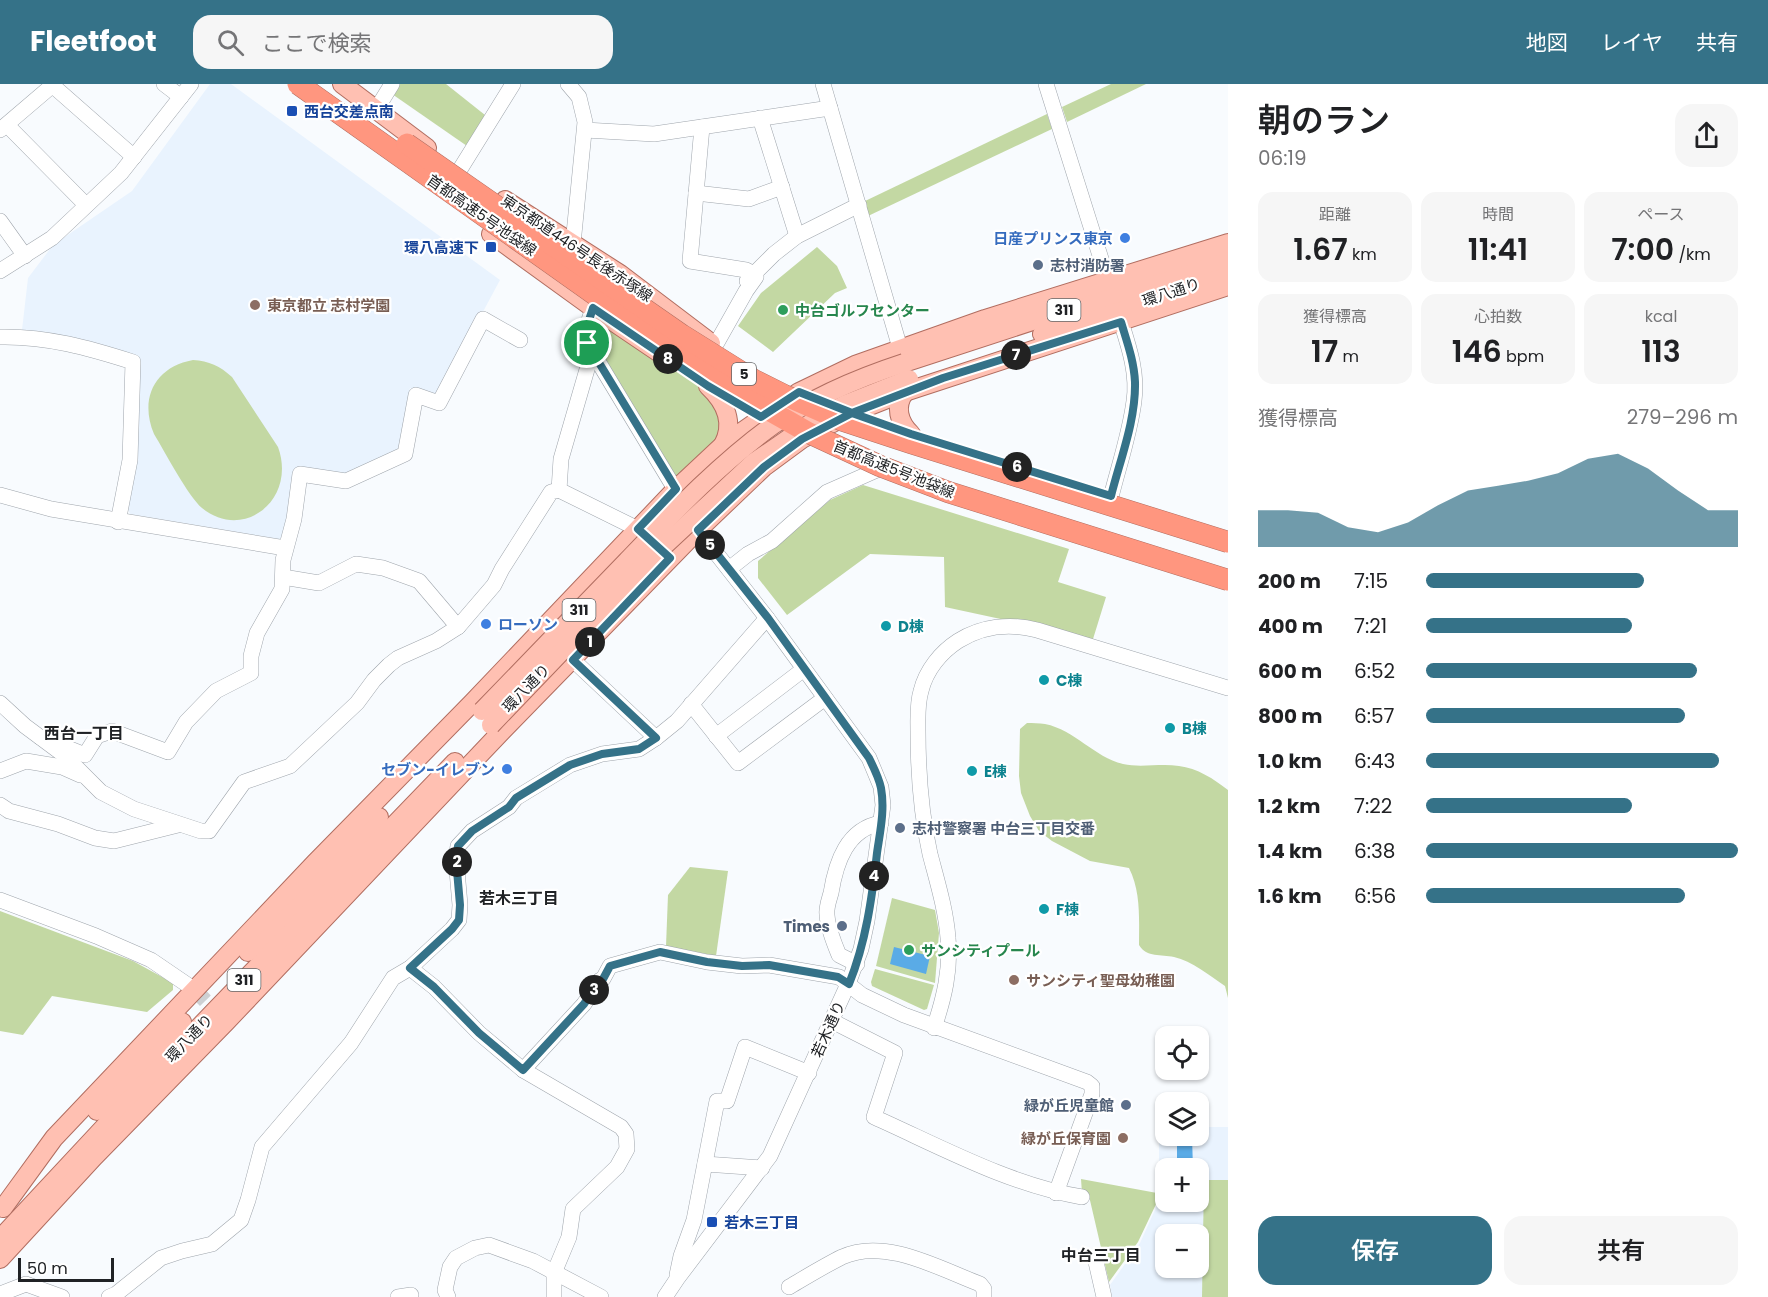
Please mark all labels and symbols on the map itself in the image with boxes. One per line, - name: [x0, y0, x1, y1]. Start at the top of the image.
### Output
- place label: 西台交差点南: [304, 101, 394, 122]
- marker: 西台交差点南: [285, 104, 299, 118]
- street label: 首都高速5号池袋線: [423, 169, 541, 261]
- street label: 東京都道446号長後赤塚線: [497, 189, 657, 307]
- place label: 日産プリンス東京: [993, 228, 1113, 249]
- marker: 日産プリンス東京: [1118, 231, 1132, 245]
- place label: 環八高速下: [404, 237, 479, 258]
- marker: 環八高速下: [484, 240, 498, 254]
- place label: 志村消防署: [1050, 255, 1125, 276]
- marker: 志村消防署: [1031, 258, 1045, 272]
- street label: 環八通り: [1139, 273, 1203, 311]
- place label: 東京都立 志村学園: [267, 295, 390, 316]
- marker: 東京都立 志村学園: [248, 298, 262, 312]
- road number: 311: [1048, 299, 1080, 321]
- place label: 中台ゴルフセンター: [795, 300, 930, 321]
- marker: 中台ゴルフセンター: [776, 303, 790, 317]
- pin: [561, 317, 612, 368]
- pin: 7: [1001, 340, 1031, 370]
- pin: 8: [653, 344, 683, 374]
- road number: 5: [732, 363, 756, 385]
- street label: 首都高速5号池袋線: [830, 435, 958, 503]
- pin: 6: [1002, 452, 1032, 482]
- pin: 5: [695, 530, 725, 560]
- road number: 311: [562, 599, 596, 621]
- place label: ローソン: [498, 614, 558, 635]
- place label: D棟: [898, 616, 924, 637]
- marker: ローソン: [479, 617, 493, 631]
- marker: D棟: [879, 619, 893, 633]
- pin: 1: [575, 627, 605, 657]
- street label: 環八通り: [498, 659, 554, 717]
- place label: C棟: [1056, 670, 1082, 691]
- marker: C棟: [1037, 673, 1051, 687]
- place label: B棟: [1182, 718, 1207, 739]
- marker: B棟: [1163, 721, 1177, 735]
- district label: 西台一丁目: [44, 722, 124, 745]
- place label: セブン-イレブン: [381, 759, 495, 780]
- place label: E棟: [984, 761, 1007, 782]
- marker: セブン-イレブン: [500, 762, 514, 776]
- marker: E棟: [965, 764, 979, 778]
- place label: 志村警察署 中台三丁目交番: [912, 818, 1095, 839]
- marker: 志村警察署 中台三丁目交番: [893, 821, 907, 835]
- pin: 2: [442, 847, 472, 877]
- pin: 4: [859, 861, 889, 891]
- district label: 若木三丁目: [479, 887, 559, 910]
- place label: F棟: [1056, 899, 1079, 920]
- marker: F棟: [1037, 902, 1051, 916]
- place label: Times: [783, 916, 830, 937]
- marker: Times: [835, 919, 849, 933]
- place label: サンシティプール: [921, 940, 1040, 961]
- marker: サンシティプール: [902, 943, 916, 957]
- road number: 311: [228, 969, 260, 991]
- place label: サンシティ聖母幼稚園: [1026, 970, 1175, 991]
- marker: サンシティ聖母幼稚園: [1007, 973, 1021, 987]
- pin: 3: [579, 975, 609, 1005]
- street label: 若木通り: [806, 997, 850, 1061]
- street label: 環八通り: [161, 1009, 217, 1067]
- place label: 緑が丘児童館: [1024, 1095, 1114, 1116]
- marker: 緑が丘児童館: [1119, 1098, 1133, 1112]
- place label: 緑が丘保育園: [1021, 1128, 1111, 1149]
- marker: 緑が丘保育園: [1116, 1131, 1130, 1145]
- place label: 若木三丁目: [724, 1212, 799, 1233]
- marker: 若木三丁目: [705, 1215, 719, 1229]
- district label: 中台三丁目: [1061, 1244, 1141, 1267]
- scale bar: [18, 1255, 114, 1282]

